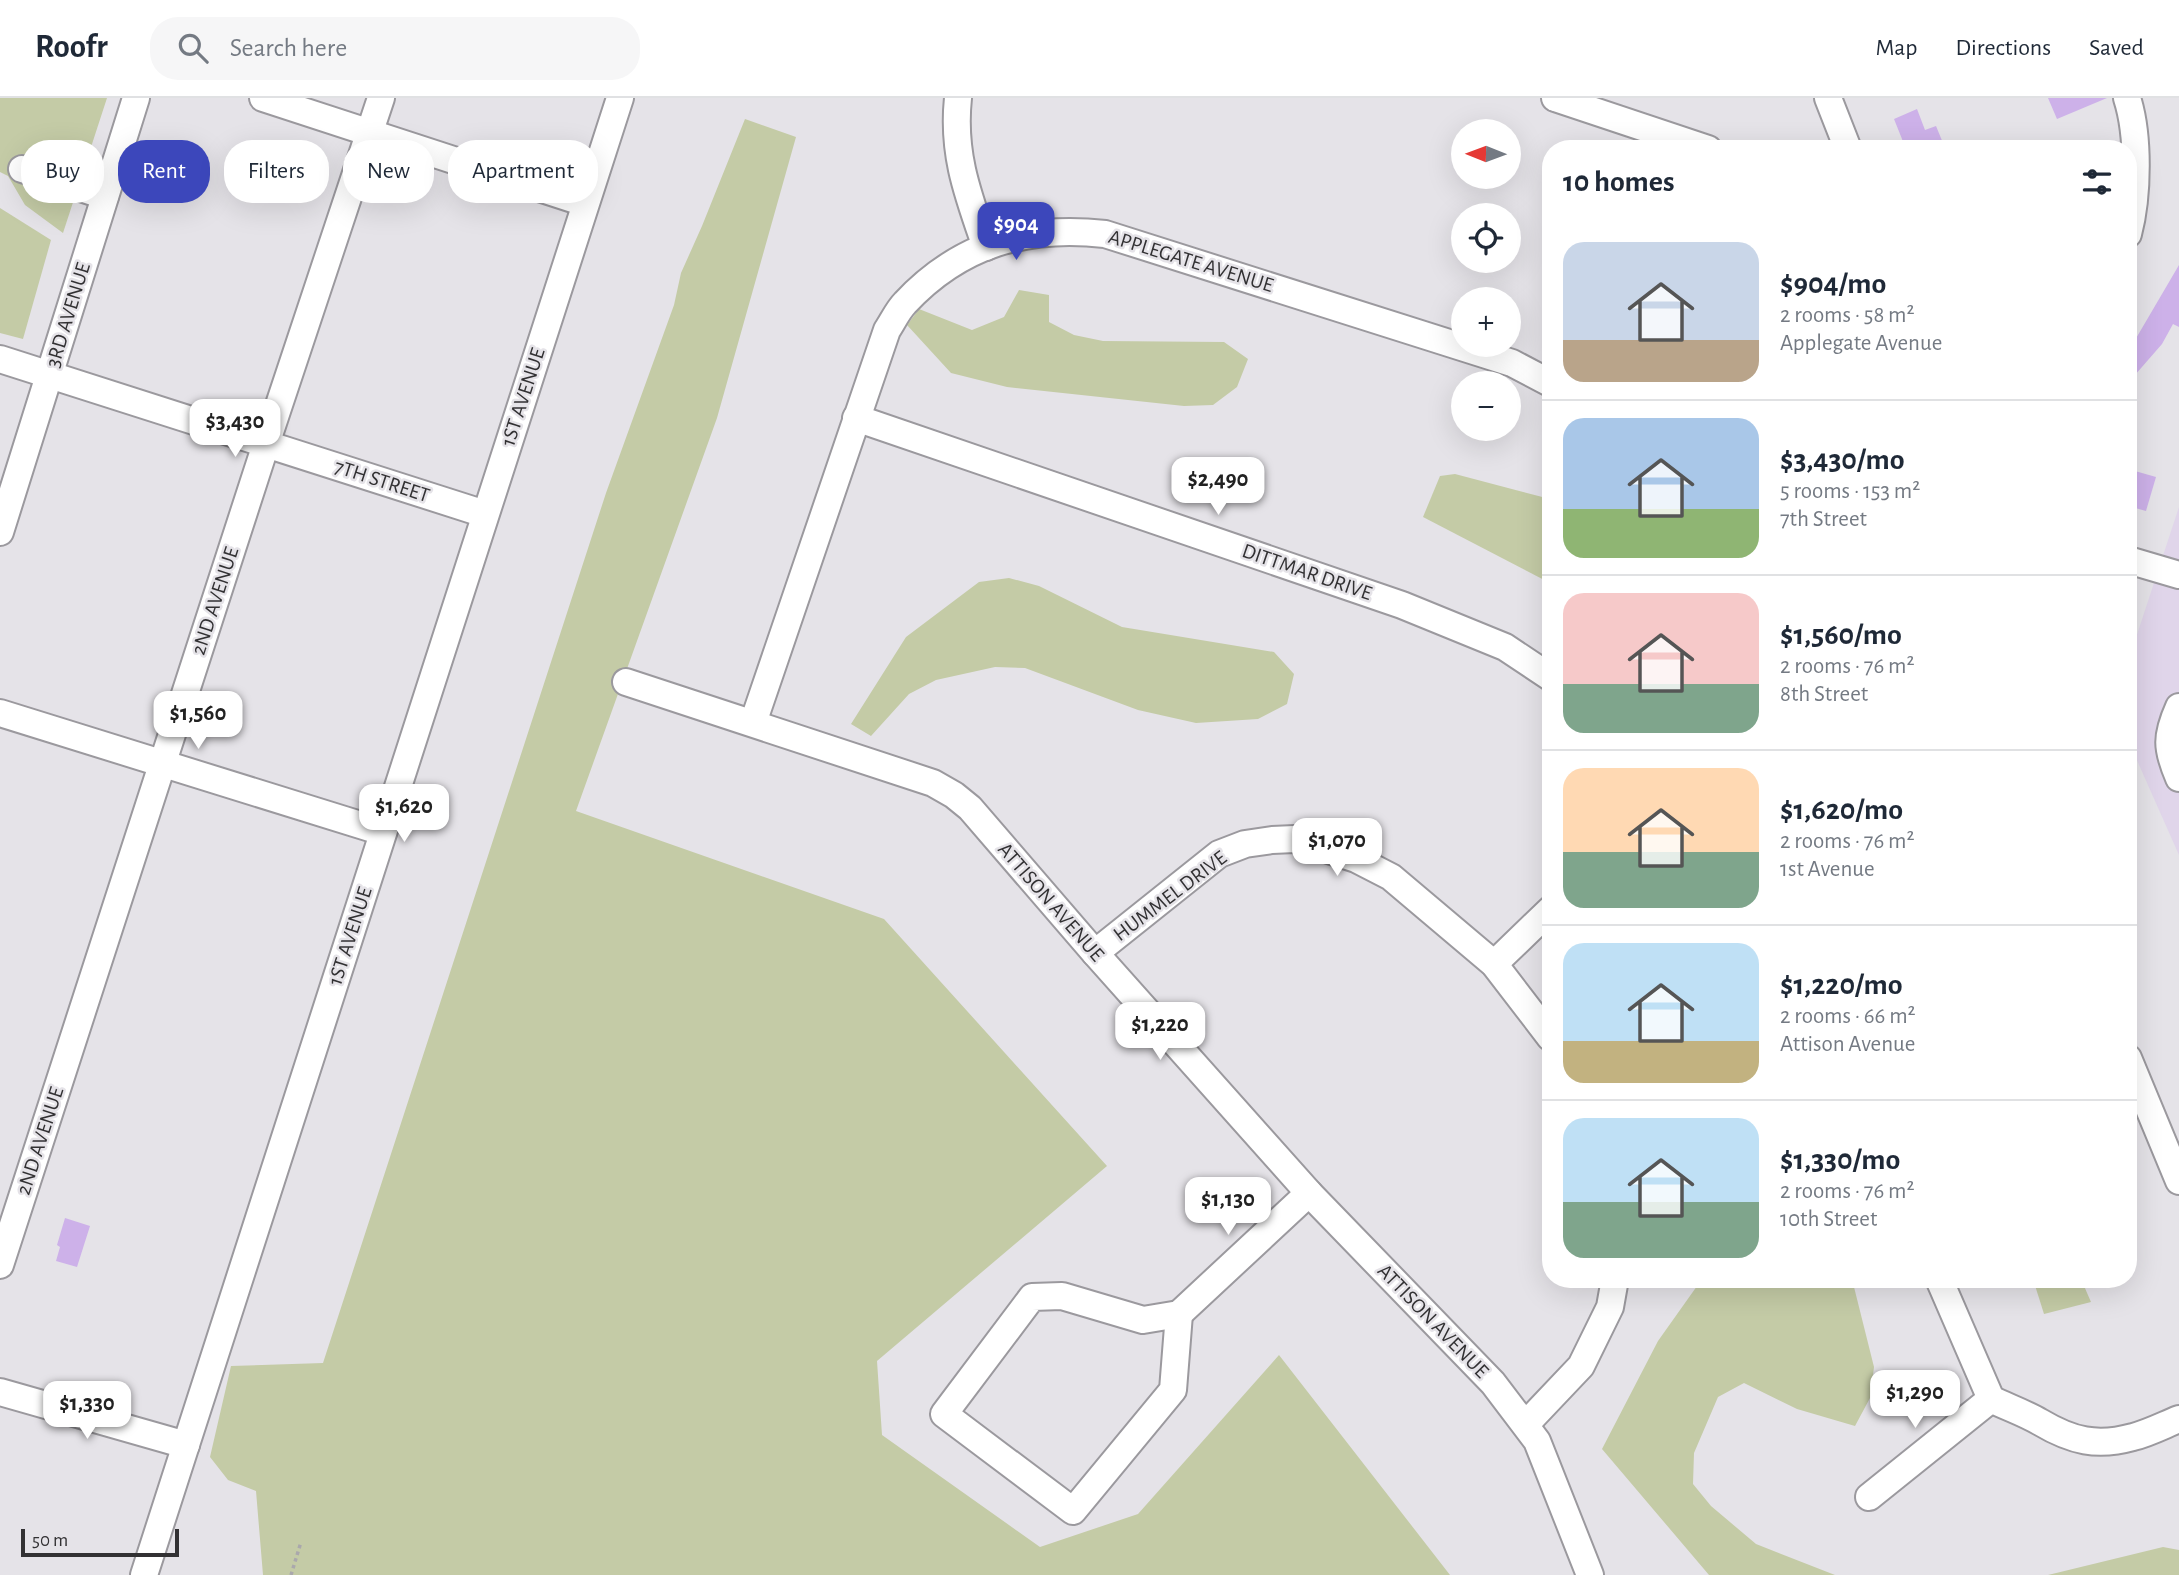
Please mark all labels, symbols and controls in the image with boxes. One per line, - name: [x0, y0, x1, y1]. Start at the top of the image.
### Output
- search box: [150, 17, 640, 80]
- icon: search: [174, 29, 212, 67]
- text: Roofr: [35, 31, 108, 64]
- text: Search here: [230, 35, 347, 61]
- text: Map: [1875, 36, 1917, 60]
- text: Directions: [1955, 36, 2051, 60]
- text: Saved: [2089, 36, 2144, 60]
- north arrow: [1451, 119, 1521, 189]
- map controls: [1451, 119, 1521, 441]
- chip: Buy: [21, 140, 104, 203]
- chip: Rent: [118, 140, 210, 203]
- chip: Filters: [224, 140, 329, 203]
- chip: New: [343, 140, 434, 203]
- chip: Apartment: [448, 140, 598, 203]
- icon: filters: [2078, 163, 2116, 201]
- text: 10 homes: [1563, 167, 1674, 197]
- pin: $904: [975, 202, 1057, 262]
- button: locate: [1451, 203, 1521, 273]
- text: $904: [993, 213, 1039, 236]
- street label: APPLEGATE AVENUE: [1106, 226, 1276, 296]
- street label: 3RD AVENUE: [42, 260, 94, 370]
- text: $904/mo: [1780, 269, 1886, 299]
- icon: home: [1619, 270, 1703, 354]
- button: +: [1451, 287, 1521, 357]
- text: 2 rooms · 58 m²: [1780, 304, 1915, 327]
- text: Applegate Avenue: [1780, 332, 1942, 355]
- street label: 1ST AVENUE: [497, 345, 549, 449]
- button: −: [1451, 371, 1521, 441]
- pin: $3,430: [178, 400, 292, 459]
- text: $3,430: [206, 410, 265, 433]
- text: $3,430/mo: [1780, 445, 1905, 475]
- icon: home: [1619, 446, 1703, 530]
- street label: 7TH STREET: [332, 456, 432, 506]
- pin: $2,490: [1161, 458, 1275, 517]
- text: $2,490: [1187, 468, 1249, 491]
- text: 5 rooms · 153 m²: [1780, 480, 1920, 503]
- text: 7th Street: [1780, 508, 1867, 531]
- street label: DITTMAR DRIVE: [1239, 540, 1375, 604]
- street label: 2ND AVENUE: [188, 544, 242, 658]
- text: $1,560/mo: [1780, 620, 1902, 650]
- icon: home: [1619, 621, 1703, 705]
- text: 2 rooms · 76 m²: [1780, 655, 1914, 678]
- text: 8th Street: [1780, 683, 1868, 706]
- pin: $1,560: [141, 692, 255, 751]
- text: $1,560: [170, 702, 226, 725]
- pin: $1,620: [347, 784, 461, 844]
- text: $1,620: [375, 795, 433, 818]
- text: $1,620/mo: [1780, 795, 1903, 825]
- icon: home: [1619, 796, 1703, 880]
- pin: $1,070: [1280, 818, 1394, 878]
- text: $1,070: [1308, 829, 1366, 852]
- text: 2 rooms · 76 m²: [1780, 830, 1914, 853]
- street label: ATTISON AVENUE: [994, 839, 1108, 965]
- street label: HUMMEL DRIVE: [1110, 847, 1230, 945]
- text: 1st Avenue: [1780, 858, 1875, 881]
- street label: 1ST AVENUE: [324, 884, 376, 988]
- text: $1,220/mo: [1780, 970, 1903, 1000]
- icon: home: [1619, 971, 1703, 1055]
- pin: $1,220: [1103, 1002, 1217, 1062]
- text: 2 rooms · 66 m²: [1780, 1005, 1916, 1028]
- text: $1,220: [1131, 1013, 1189, 1036]
- text: Attison Avenue: [1780, 1033, 1915, 1056]
- street label: 2ND AVENUE: [13, 1084, 67, 1198]
- text: $1,330/mo: [1780, 1145, 1900, 1175]
- icon: home: [1619, 1146, 1703, 1230]
- pin: $1,130: [1171, 1178, 1285, 1237]
- text: 2 rooms · 76 m²: [1780, 1180, 1914, 1203]
- text: $1,130: [1201, 1188, 1255, 1211]
- text: 10th Street: [1780, 1208, 1877, 1231]
- street label: ATTISON AVENUE: [1374, 1260, 1492, 1382]
- pin: $1,290: [1858, 1370, 1972, 1430]
- text: $1,290: [1886, 1381, 1944, 1404]
- pin: $1,330: [30, 1382, 144, 1441]
- text: $1,330: [59, 1392, 115, 1415]
- scale bar: [21, 1526, 178, 1558]
- text: 50 m: [32, 1531, 68, 1550]

